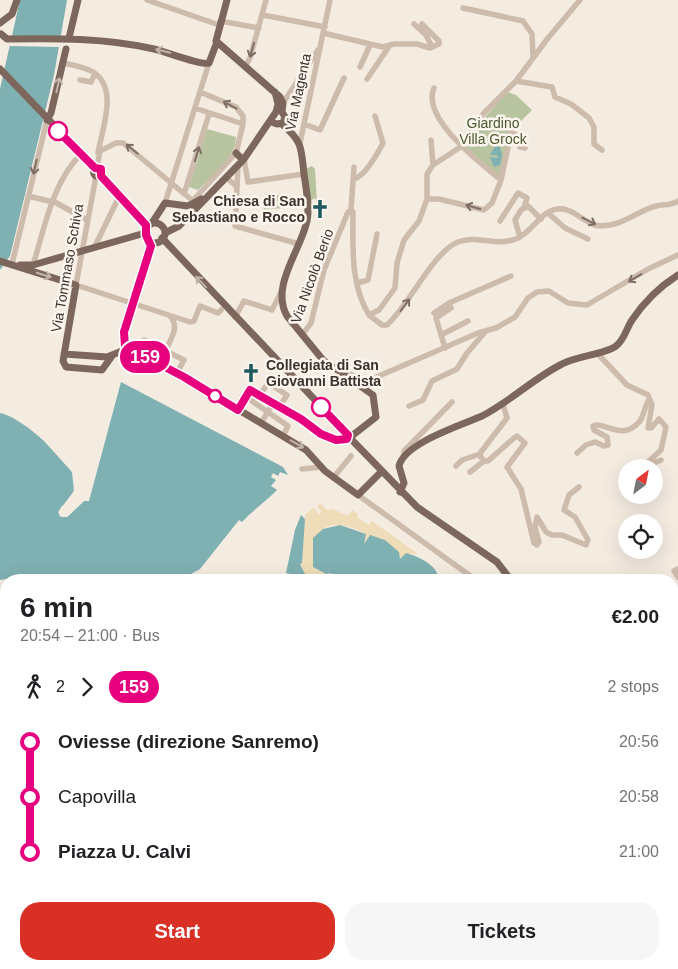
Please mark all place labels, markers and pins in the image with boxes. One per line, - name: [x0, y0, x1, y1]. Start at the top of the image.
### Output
- unlabelled marker: [48, 121, 68, 141]
- place label: Chiesa di San Sebastiano e Rocco: [172, 193, 305, 225]
- church icon: Chiesa di San Sebastiano e Rocco: [309, 198, 331, 220]
- place label: Collegiata di San Giovanni Battista: [266, 357, 381, 389]
- church icon: Collegiata di San Giovanni Battista: [240, 362, 262, 384]
- unlabelled marker: [208, 389, 222, 403]
- unlabelled marker: [311, 397, 331, 417]

